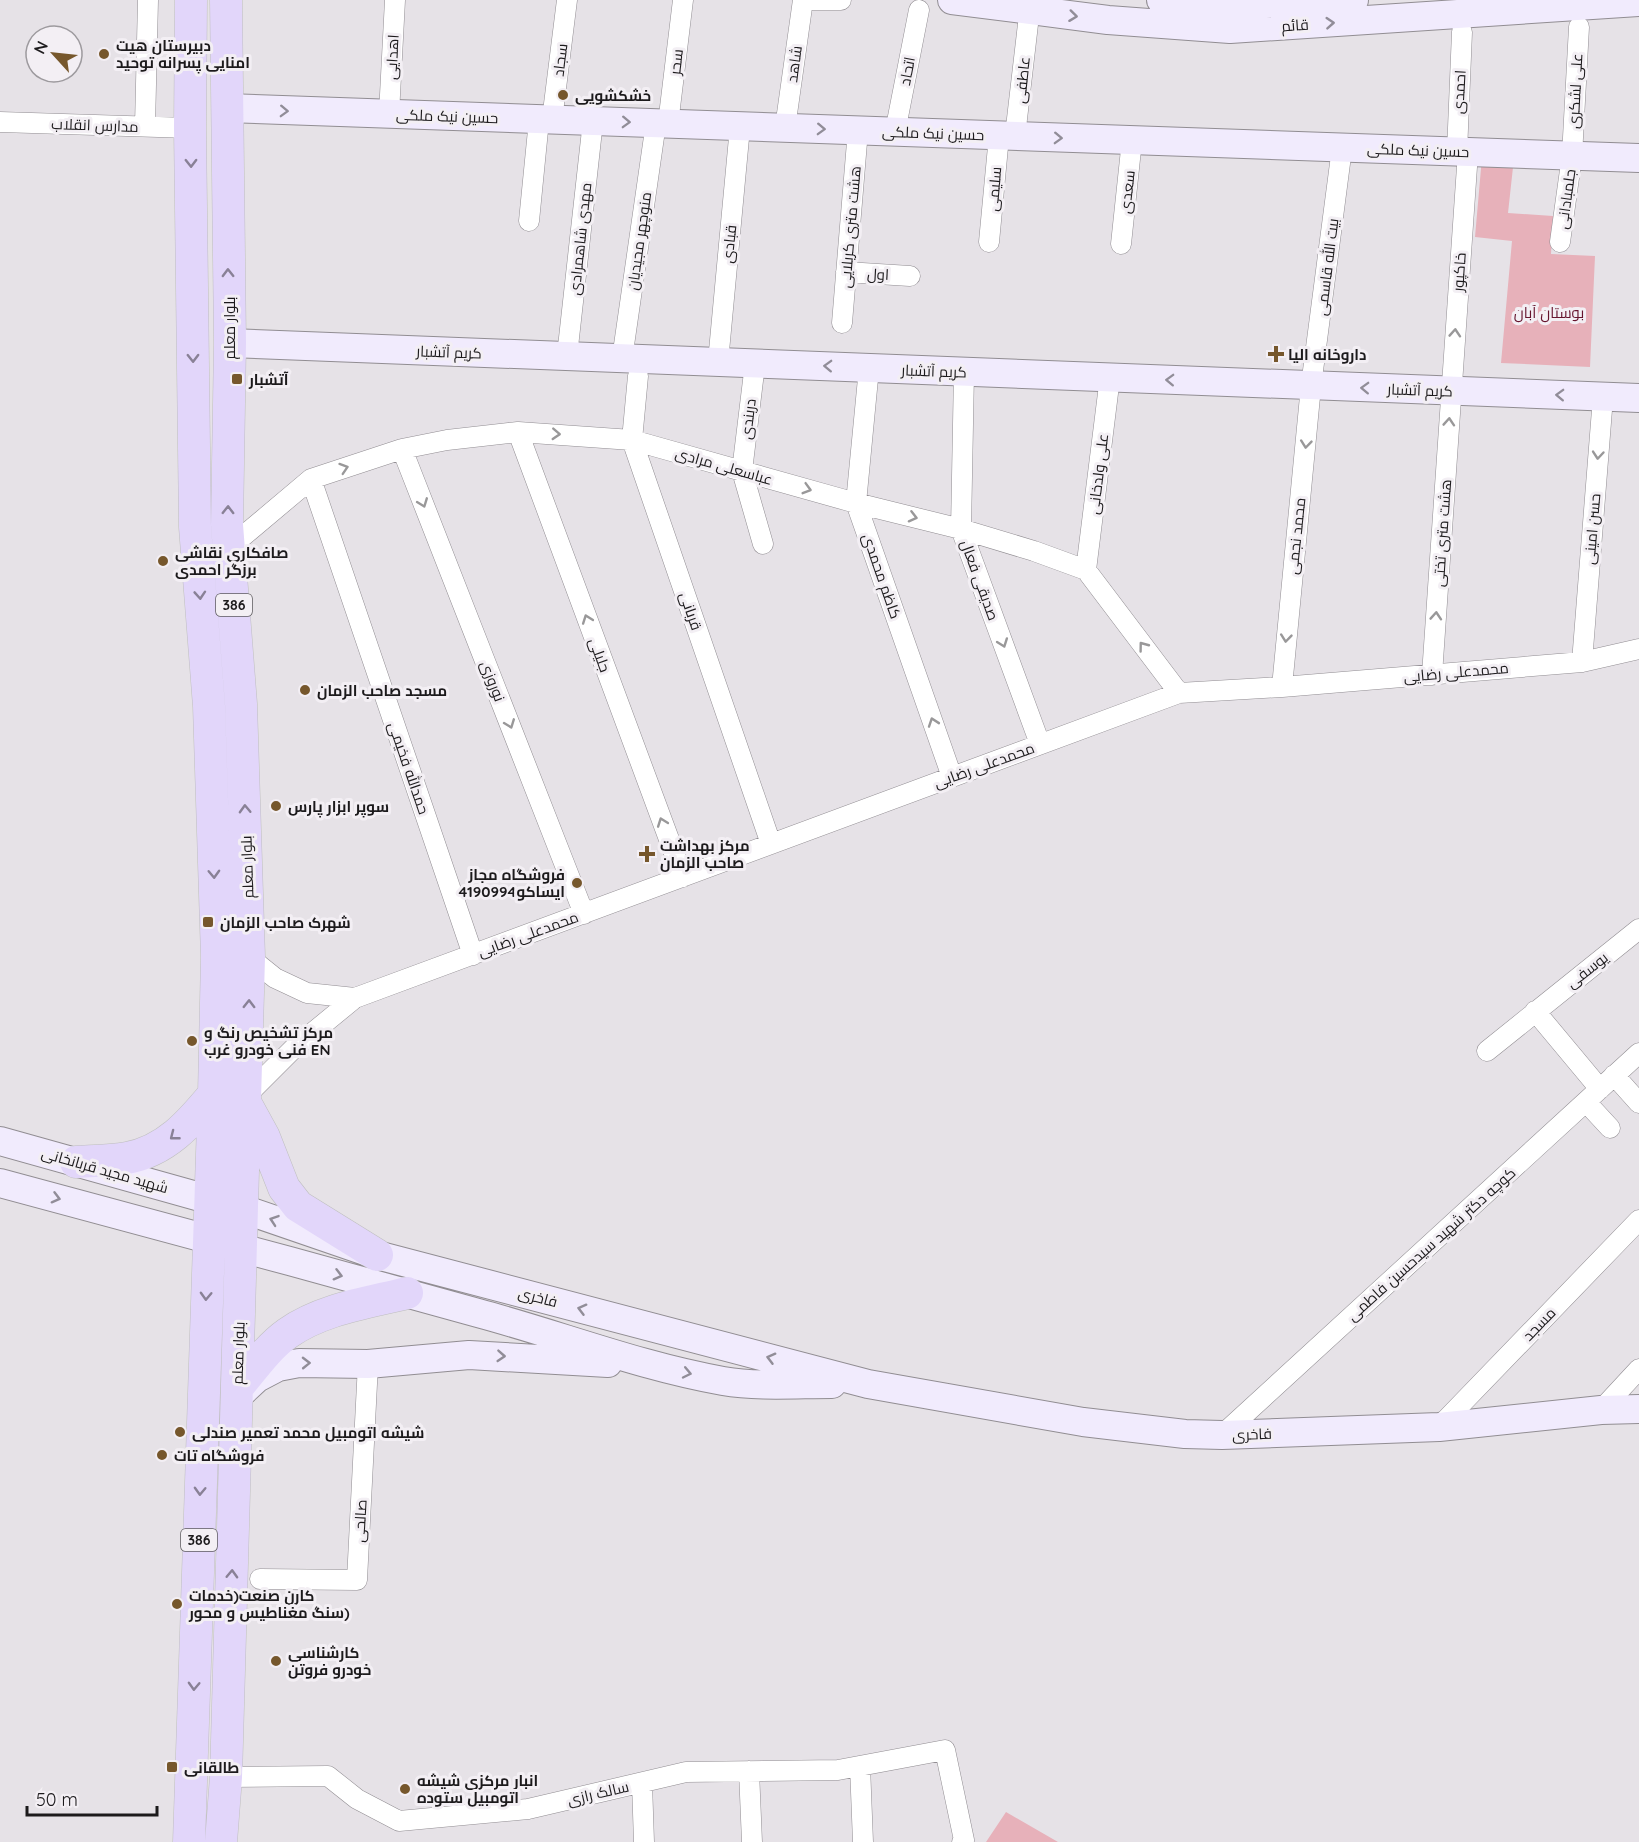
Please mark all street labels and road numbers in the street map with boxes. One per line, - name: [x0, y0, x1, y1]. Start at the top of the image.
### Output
- street label: قائم: [1281, 15, 1309, 36]
- street label: اهدایی: [381, 34, 404, 80]
- street label: سجاد: [549, 42, 571, 78]
- street label: شاهد: [782, 44, 806, 84]
- street label: سحر: [665, 48, 687, 77]
- street label: علی لشکری: [1564, 53, 1587, 129]
- street label: اتحاد: [895, 55, 919, 87]
- street label: عاطفی: [1010, 55, 1035, 105]
- street label: احمدی: [1448, 70, 1471, 114]
- street label: حسین نیک ملکی: [395, 105, 498, 128]
- street label: مدارس انقلاب: [51, 114, 139, 137]
- street label: حسین نیک ملکی: [881, 122, 984, 145]
- street label: حسین نیک ملکی: [1366, 139, 1469, 162]
- street label: هشت متری کربلایی: [835, 165, 866, 289]
- street label: سلیمی: [983, 166, 1006, 212]
- street label: جلمبادانی: [1552, 168, 1581, 230]
- street label: سعدی: [1115, 169, 1140, 215]
- street label: مهدی شاهمرادی: [565, 182, 596, 296]
- street label: منوچهر مجیدیان: [623, 191, 656, 292]
- street label: بیت الله قاسمی: [1312, 217, 1343, 317]
- street label: قبادی: [718, 224, 741, 264]
- street label: خاکپور: [1448, 252, 1471, 293]
- street label: اول: [866, 264, 890, 284]
- street label: بلوار معلم: [220, 296, 240, 360]
- street label: کریم آتشبار: [415, 341, 482, 364]
- street label: کریم آتشبار: [900, 360, 967, 383]
- street label: کریم آتشبار: [1386, 379, 1453, 402]
- street label: دربندی: [736, 397, 761, 441]
- street label: علی ولدخانی: [1084, 433, 1113, 516]
- street label: عباسعلی مرادی: [673, 443, 775, 490]
- street label: هشت متری تختی: [1429, 478, 1456, 588]
- street label: حسن امینی: [1579, 493, 1606, 565]
- street label: محمد نجمی: [1283, 497, 1310, 576]
- street label: کاظم محمدی: [858, 531, 906, 622]
- street label: صدیقی فعال: [956, 537, 1003, 623]
- street label: قربانی: [675, 589, 706, 633]
- road number: 386: [216, 594, 252, 616]
- street label: جلیلی: [584, 635, 615, 675]
- street label: نوروزی: [476, 658, 509, 704]
- street label: محمدعلی رضایی: [1403, 658, 1510, 687]
- street label: حمدالله فخیمی: [383, 719, 434, 817]
- street label: محمدعلی رضایی: [931, 738, 1037, 793]
- street label: بلوار معلم: [236, 835, 259, 899]
- street label: محمدعلی رضایی: [475, 907, 581, 962]
- street label: یوسفی: [1562, 948, 1612, 993]
- street label: شهید مجید قربانخانی: [39, 1143, 170, 1198]
- street label: کوچه دکتر شهید سیدحسین فاطمی: [1343, 1163, 1520, 1326]
- street label: فاخری: [516, 1283, 560, 1312]
- street label: مسجد: [1518, 1303, 1560, 1345]
- street label: بلوار معلم: [227, 1321, 250, 1385]
- street label: فاخری: [1232, 1424, 1272, 1445]
- street label: صالحی: [349, 1499, 372, 1543]
- road number: 386: [181, 1529, 217, 1551]
- street label: سالک رازی: [565, 1777, 631, 1810]

